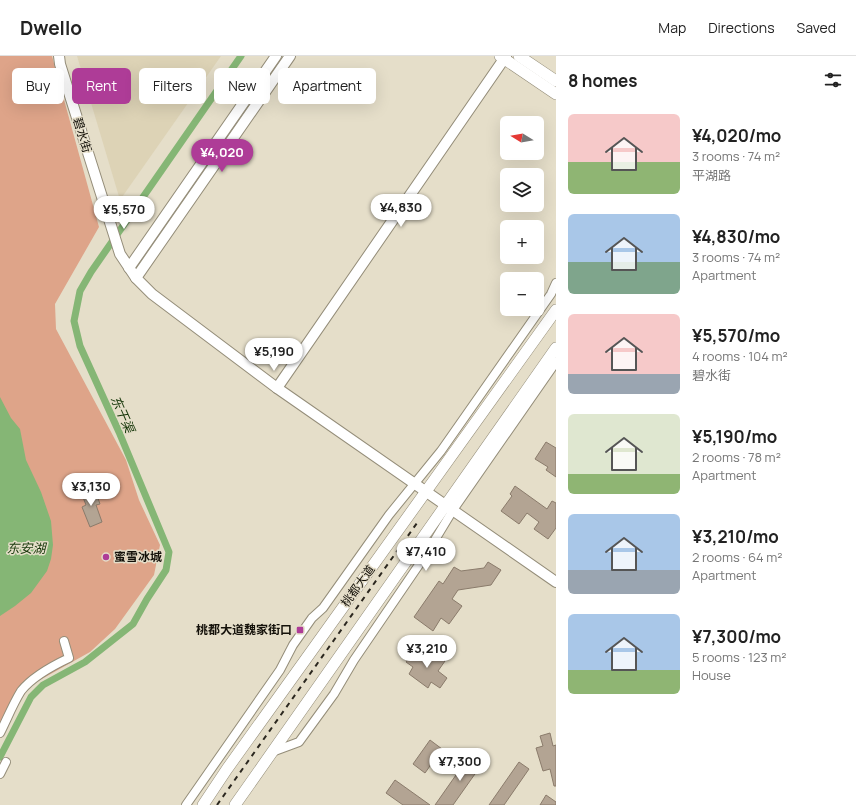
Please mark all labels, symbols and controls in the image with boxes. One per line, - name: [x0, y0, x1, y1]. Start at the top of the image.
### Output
- text: Dwello: [20, 15, 82, 41]
- text: Map: [658, 18, 686, 37]
- text: Directions: [708, 18, 775, 37]
- text: Saved: [797, 18, 836, 37]
- chip: Buy: [12, 68, 64, 104]
- chip: Rent: [72, 68, 131, 104]
- chip: Filters: [139, 68, 206, 104]
- chip: New: [214, 68, 270, 104]
- chip: Apartment: [278, 68, 376, 104]
- text: 8 homes: [568, 69, 638, 92]
- icon: filters: [822, 69, 844, 91]
- street label: 碧水街: [69, 115, 96, 155]
- north arrow: [500, 116, 544, 160]
- map controls: [500, 116, 544, 316]
- text: ¥4,020/mo: [692, 124, 781, 147]
- icon: home: [600, 130, 648, 178]
- pin: ¥4,020: [189, 139, 255, 173]
- text: ¥4,020: [200, 143, 244, 161]
- text: 3 rooms · 74 m²: [692, 147, 780, 165]
- text: 平湖路: [692, 166, 731, 184]
- button: layers: [500, 168, 544, 212]
- pin: ¥4,830: [368, 194, 434, 228]
- pin: ¥5,570: [91, 196, 157, 230]
- text: ¥4,830: [380, 198, 422, 216]
- text: ¥5,570: [103, 200, 145, 218]
- button: +: [500, 220, 544, 264]
- text: ¥4,830/mo: [692, 225, 780, 248]
- icon: home: [600, 230, 648, 278]
- text: 3 rooms · 74 m²: [692, 248, 780, 266]
- text: Apartment: [692, 266, 756, 284]
- button: −: [500, 272, 544, 316]
- text: ¥5,570/mo: [692, 324, 780, 347]
- icon: home: [600, 330, 648, 378]
- pin: ¥5,190: [241, 338, 307, 372]
- text: ¥5,190: [254, 342, 294, 360]
- text: 4 rooms · 104 m²: [692, 347, 788, 365]
- text: 碧水街: [692, 366, 731, 384]
- water label: 东干渠: [107, 393, 140, 437]
- text: ¥5,190/mo: [692, 425, 777, 448]
- icon: home: [600, 430, 648, 478]
- text: 2 rooms · 78 m²: [692, 448, 781, 466]
- text: Apartment: [692, 466, 756, 484]
- pin: ¥3,130: [58, 473, 124, 507]
- text: ¥3,130: [71, 477, 111, 495]
- text: ¥3,210/mo: [692, 525, 779, 548]
- icon: home: [600, 530, 648, 578]
- pin: ¥7,410: [393, 538, 459, 572]
- water label: 东安湖: [6, 539, 47, 557]
- text: ¥7,410: [406, 542, 446, 560]
- place label: 蜜雪冰城: [114, 548, 162, 565]
- text: 2 rooms · 64 m²: [692, 548, 783, 566]
- marker: 蜜雪冰城: [101, 552, 111, 562]
- street label: 桃都大道: [337, 561, 379, 610]
- text: Apartment: [692, 566, 756, 584]
- place label: 桃都大道魏家街口: [196, 621, 292, 638]
- marker: 桃都大道魏家街口: [295, 625, 305, 635]
- text: ¥7,300/mo: [692, 625, 781, 648]
- icon: home: [600, 630, 648, 678]
- pin: ¥3,210: [394, 635, 460, 669]
- text: ¥3,210: [406, 639, 448, 657]
- text: 5 rooms · 123 m²: [692, 648, 787, 666]
- text: House: [692, 666, 731, 684]
- pin: ¥7,300: [427, 748, 493, 782]
- text: ¥7,300: [438, 752, 482, 770]

